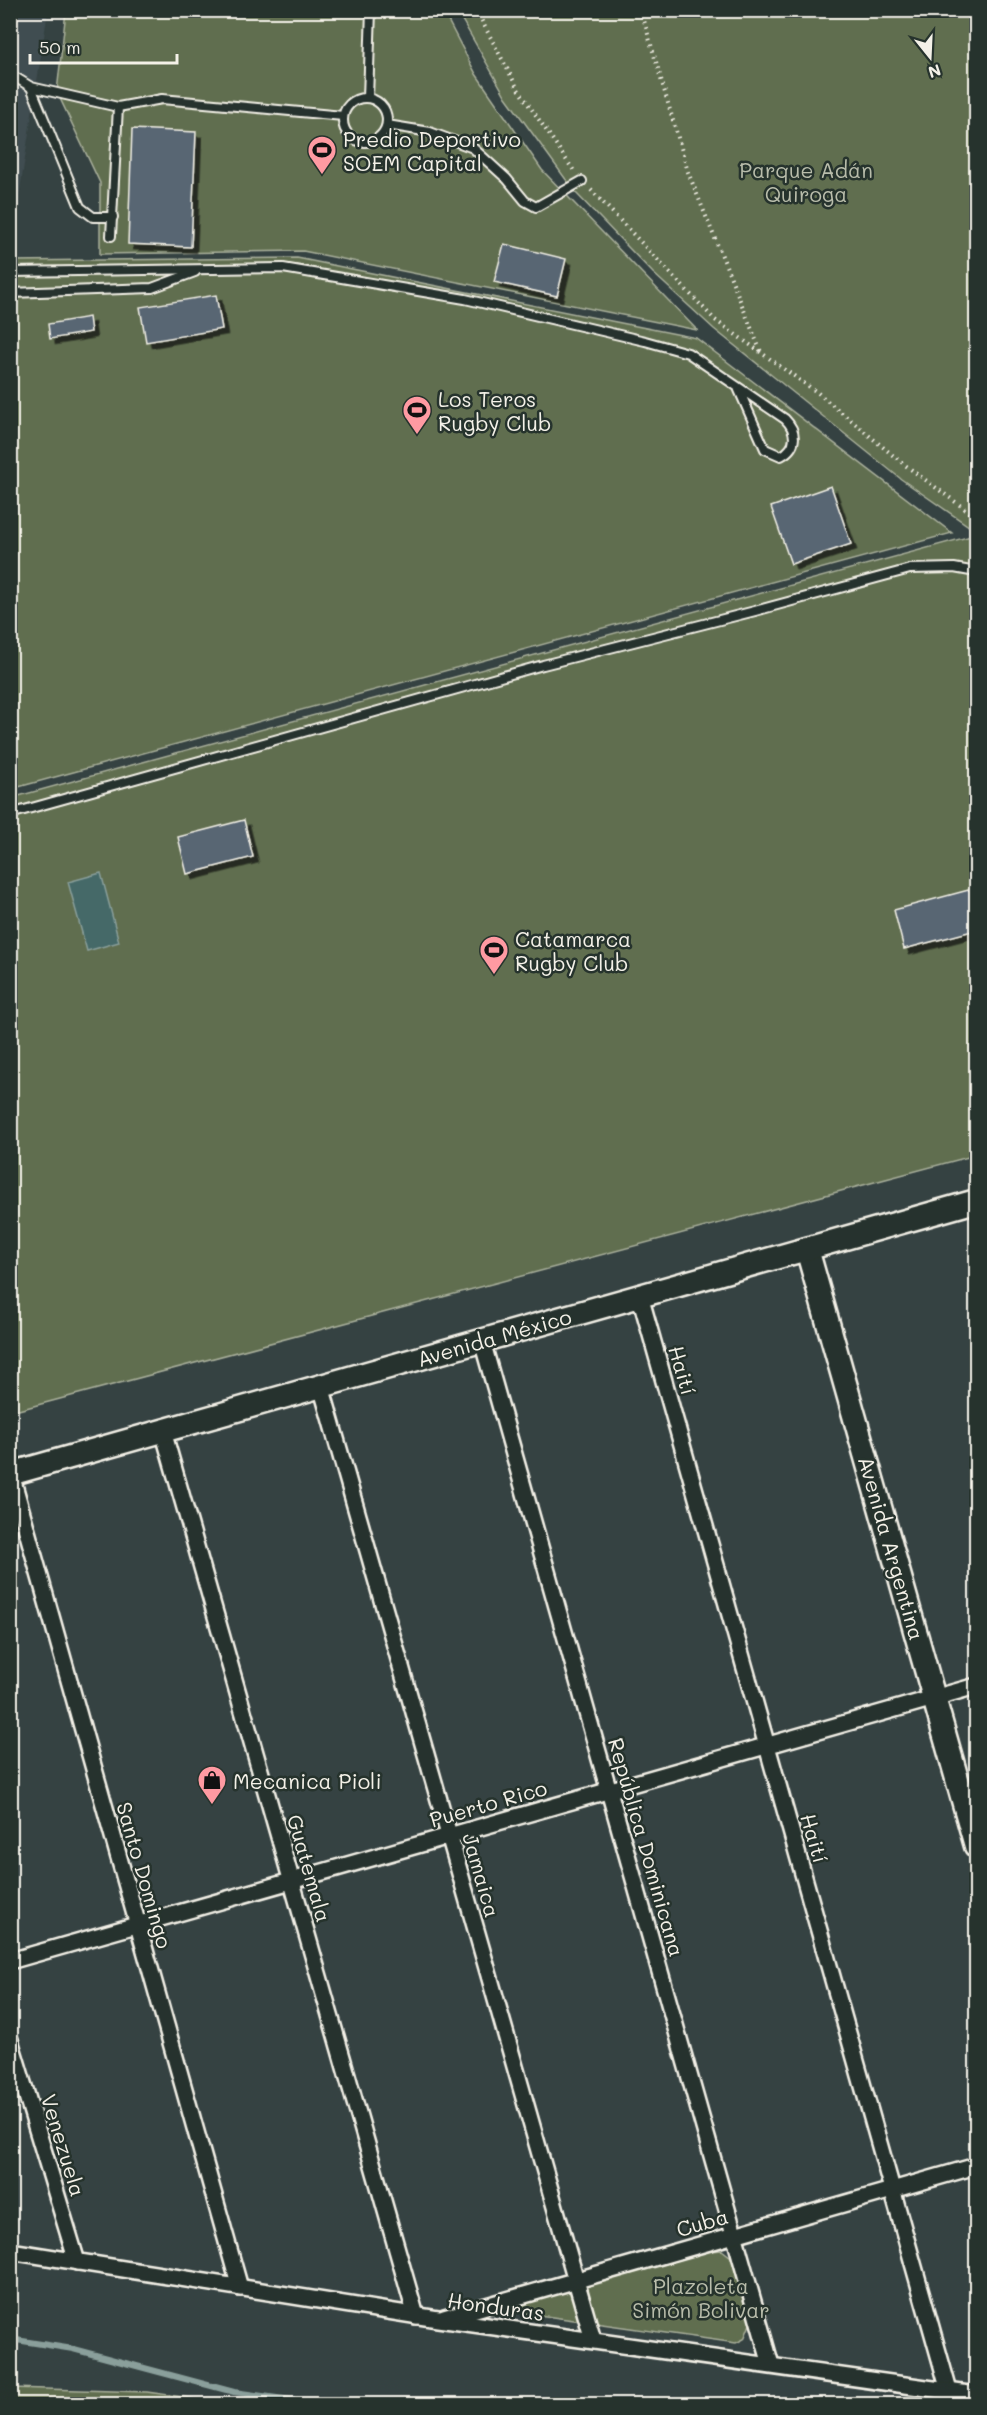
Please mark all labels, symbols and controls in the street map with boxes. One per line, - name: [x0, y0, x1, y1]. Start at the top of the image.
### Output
- scale bar: [30, 27, 177, 65]
- north arrow: [900, 27, 960, 87]
- text: 50 m: [39, 35, 81, 59]
- text: N: [926, 60, 944, 84]
- place label: Predio Deportivo SOEM Capital: [343, 125, 521, 176]
- sports icon: Predio Deportivo SOEM Capital: [306, 134, 338, 176]
- park label: Parque Adán Quiroga: [739, 156, 873, 207]
- place label: Los Teros Rugby Club: [438, 385, 551, 436]
- sports icon: Los Teros Rugby Club: [401, 394, 433, 436]
- place label: Catamarca Rugby Club: [515, 925, 631, 976]
- sports icon: Catamarca Rugby Club: [478, 934, 510, 976]
- street label: Avenida México: [414, 1302, 574, 1372]
- street label: Haití: [663, 1342, 703, 1398]
- street label: Avenida Argentina: [853, 1453, 931, 1643]
- street label: República Dominicana: [603, 1734, 691, 1960]
- shop icon: Mecanica Pioli: [196, 1764, 228, 1806]
- place label: Mecanica Pioli: [233, 1767, 382, 1794]
- street label: Puerto Rico: [426, 1773, 550, 1833]
- street label: Santo Domingo: [111, 1799, 179, 1951]
- street label: Haití: [795, 1810, 835, 1866]
- street label: Guatemala: [282, 1811, 338, 1925]
- street label: Jamaica: [457, 1830, 507, 1920]
- street label: Venezuela: [36, 2091, 92, 2199]
- street label: Cuba: [673, 2202, 731, 2242]
- park label: Plazoleta Simón Bolivar: [632, 2272, 770, 2323]
- street label: Honduras: [446, 2286, 546, 2326]

